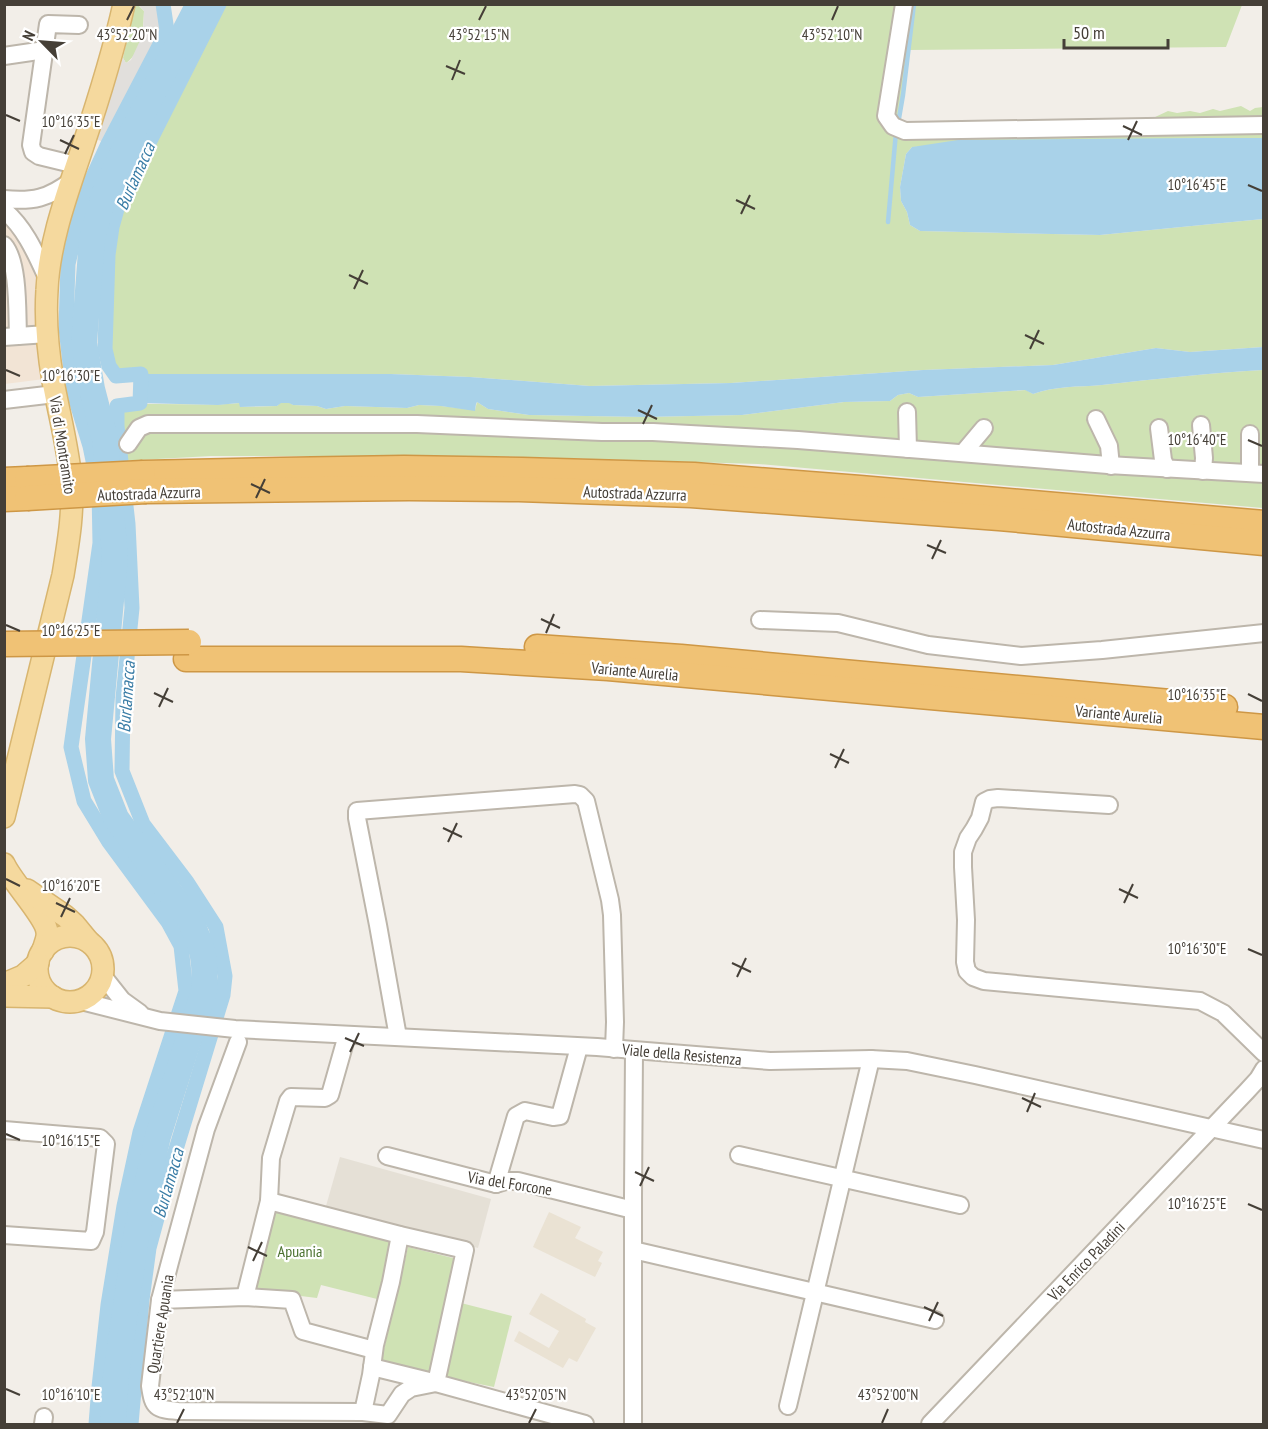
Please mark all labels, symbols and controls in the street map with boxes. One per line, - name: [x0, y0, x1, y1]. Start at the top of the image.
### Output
- north arrow: [12, 12, 72, 72]
- scale bar: [1064, 12, 1168, 50]
- text: 50 m: [1073, 21, 1105, 44]
- text: 43°52'20"N: [97, 25, 157, 44]
- text: 43°52'15"N: [449, 25, 509, 44]
- text: 43°52'10"N: [802, 25, 862, 44]
- text: N: [18, 28, 39, 44]
- text: 10°16'35"E: [41, 112, 101, 131]
- water label: Burlamacca: [110, 138, 160, 213]
- text: 10°16'45"E: [1167, 175, 1227, 194]
- text: 10°16'30"E: [41, 366, 101, 385]
- street label: Via di Montramito: [45, 394, 81, 495]
- text: 10°16'40"E: [1167, 430, 1227, 449]
- street label: Autostrada Azzurra: [97, 481, 201, 505]
- street label: Autostrada Azzurra: [583, 481, 687, 505]
- street label: Autostrada Azzurra: [1066, 514, 1172, 544]
- text: 10°16'25"E: [41, 621, 101, 640]
- street label: Variante Aurelia: [590, 657, 679, 685]
- water label: Burlamacca: [112, 660, 140, 733]
- text: 10°16'35"E: [1167, 685, 1227, 704]
- street label: Variante Aurelia: [1074, 700, 1163, 728]
- text: 10°16'20"E: [41, 876, 101, 895]
- text: 10°16'30"E: [1167, 939, 1227, 958]
- street label: Viale della Resistenza: [620, 1039, 743, 1069]
- text: 10°16'15"E: [41, 1131, 101, 1150]
- water label: Burlamacca: [147, 1145, 189, 1220]
- street label: Via del Forcone: [465, 1166, 554, 1200]
- text: 10°16'25"E: [1167, 1194, 1227, 1213]
- street label: Via Enrico Paladini: [1043, 1217, 1129, 1305]
- park label: Apuania: [278, 1241, 322, 1261]
- street label: Quartiere Apuania: [142, 1273, 178, 1375]
- text: 10°16'10"E: [41, 1385, 101, 1404]
- text: 43°52'10"N: [154, 1385, 214, 1404]
- text: 43°52'05"N: [506, 1385, 566, 1404]
- text: 43°52'00"N: [858, 1385, 918, 1404]

